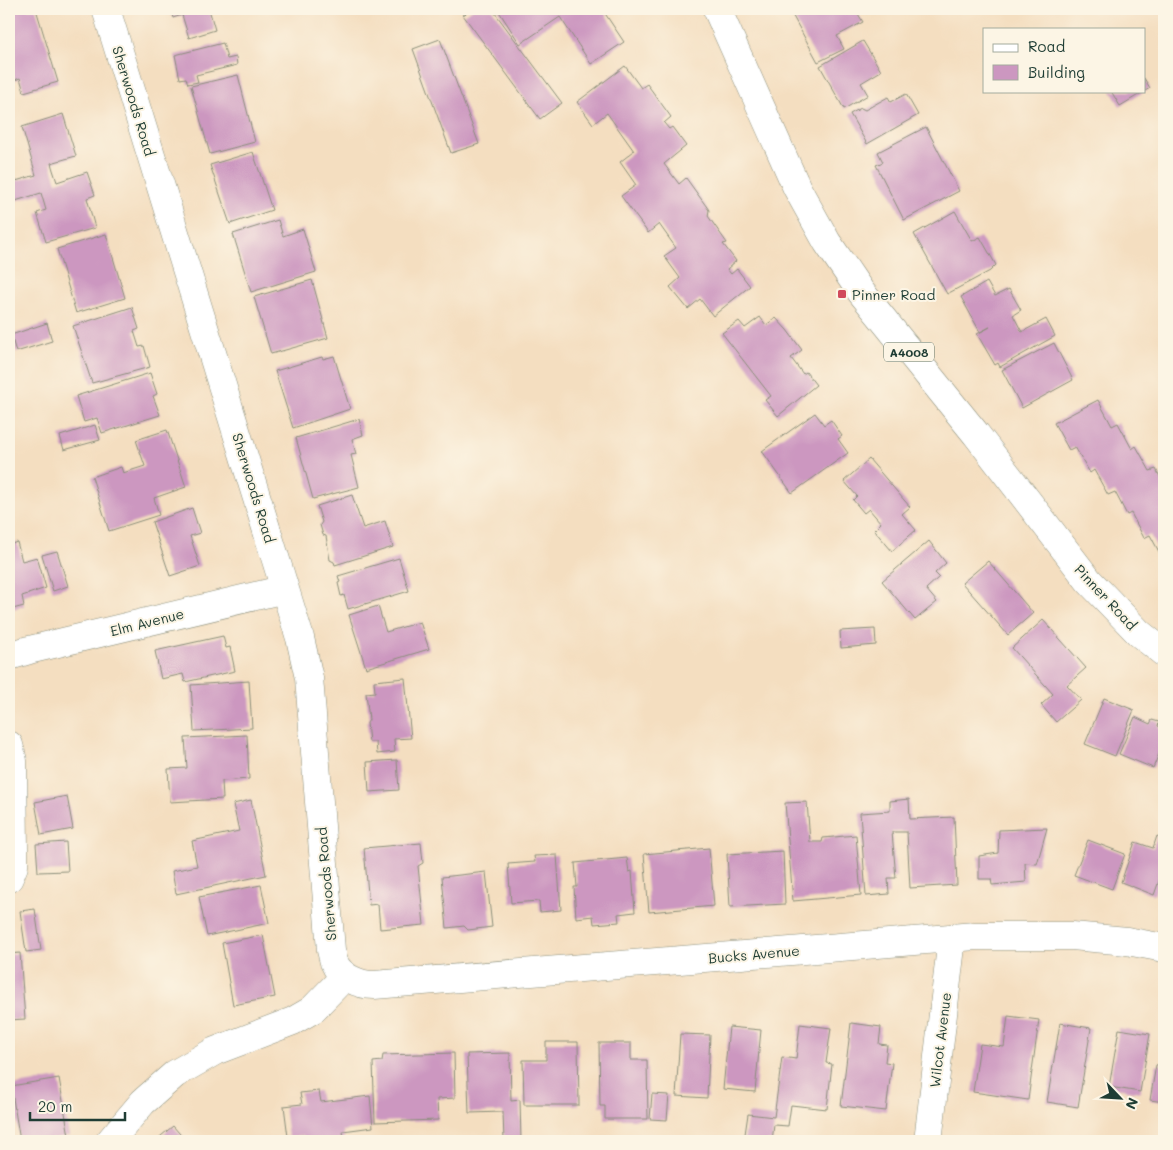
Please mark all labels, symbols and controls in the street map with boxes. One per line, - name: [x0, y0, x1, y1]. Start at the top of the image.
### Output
- legend: [983, 28, 1146, 92]
- text: Road: [1028, 36, 1065, 56]
- street label: Sherwoods Road: [108, 44, 160, 158]
- text: Building: [1028, 62, 1085, 82]
- place label: Pinner Road: [852, 285, 936, 304]
- marker: Pinner Road: [836, 288, 848, 300]
- road number: A4008: [884, 342, 934, 362]
- street label: Sherwoods Road: [228, 431, 280, 545]
- street label: Pinner Road: [1071, 560, 1141, 634]
- street label: Elm Avenue: [108, 604, 186, 640]
- street label: Sherwoods Road: [312, 826, 340, 942]
- street label: Bucks Avenue: [707, 941, 801, 967]
- street label: Wilcot Avenue: [925, 991, 955, 1089]
- north arrow: [1096, 1072, 1146, 1122]
- scale bar: [30, 1090, 125, 1122]
- text: N: [1121, 1095, 1143, 1113]
- text: 20 m: [38, 1096, 72, 1116]

